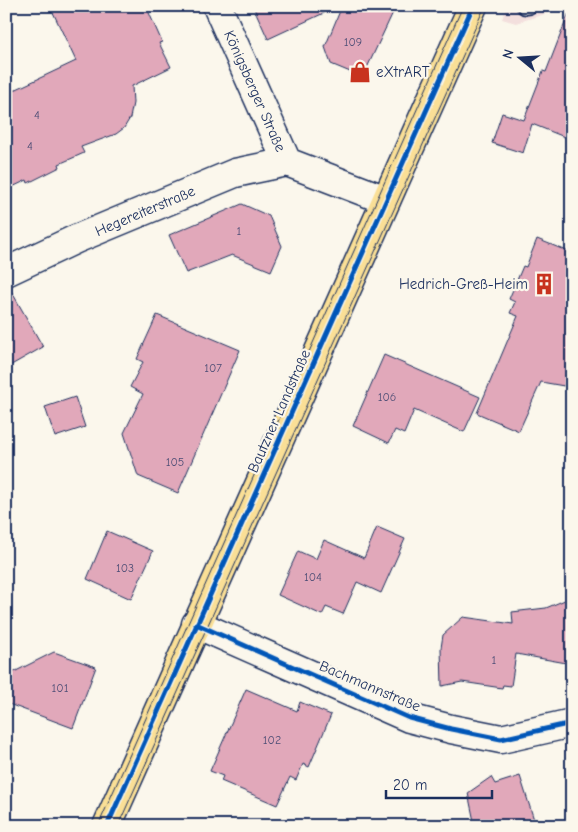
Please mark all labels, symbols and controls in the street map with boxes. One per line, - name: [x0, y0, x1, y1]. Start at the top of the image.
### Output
- street label: Königsberger Straße: [220, 27, 290, 155]
- north arrow: [496, 32, 546, 82]
- house number: 109: [344, 35, 362, 49]
- text: N: [499, 47, 518, 61]
- shop icon: eXtrART: [347, 59, 373, 85]
- place label: eXtrART: [376, 63, 430, 81]
- house number: 4: [34, 108, 40, 122]
- house number: 4: [27, 139, 33, 153]
- street label: Hegereiterstraße: [92, 182, 198, 240]
- house number: 1: [237, 224, 242, 238]
- building icon: Hedrich-Greß-Heim: [531, 271, 557, 297]
- place label: Hedrich-Greß-Heim: [399, 275, 528, 293]
- street label: Bautzner Landstraße: [244, 346, 314, 475]
- house number: 107: [204, 361, 222, 375]
- house number: 106: [378, 390, 396, 404]
- house number: 105: [166, 455, 184, 469]
- house number: 103: [116, 561, 134, 575]
- house number: 104: [304, 570, 322, 584]
- house number: 1: [492, 653, 497, 667]
- street label: Bachmannstraße: [317, 657, 424, 716]
- house number: 101: [52, 681, 69, 695]
- house number: 102: [263, 733, 281, 747]
- scale bar: [386, 767, 492, 799]
- text: 20 m: [393, 776, 427, 794]

